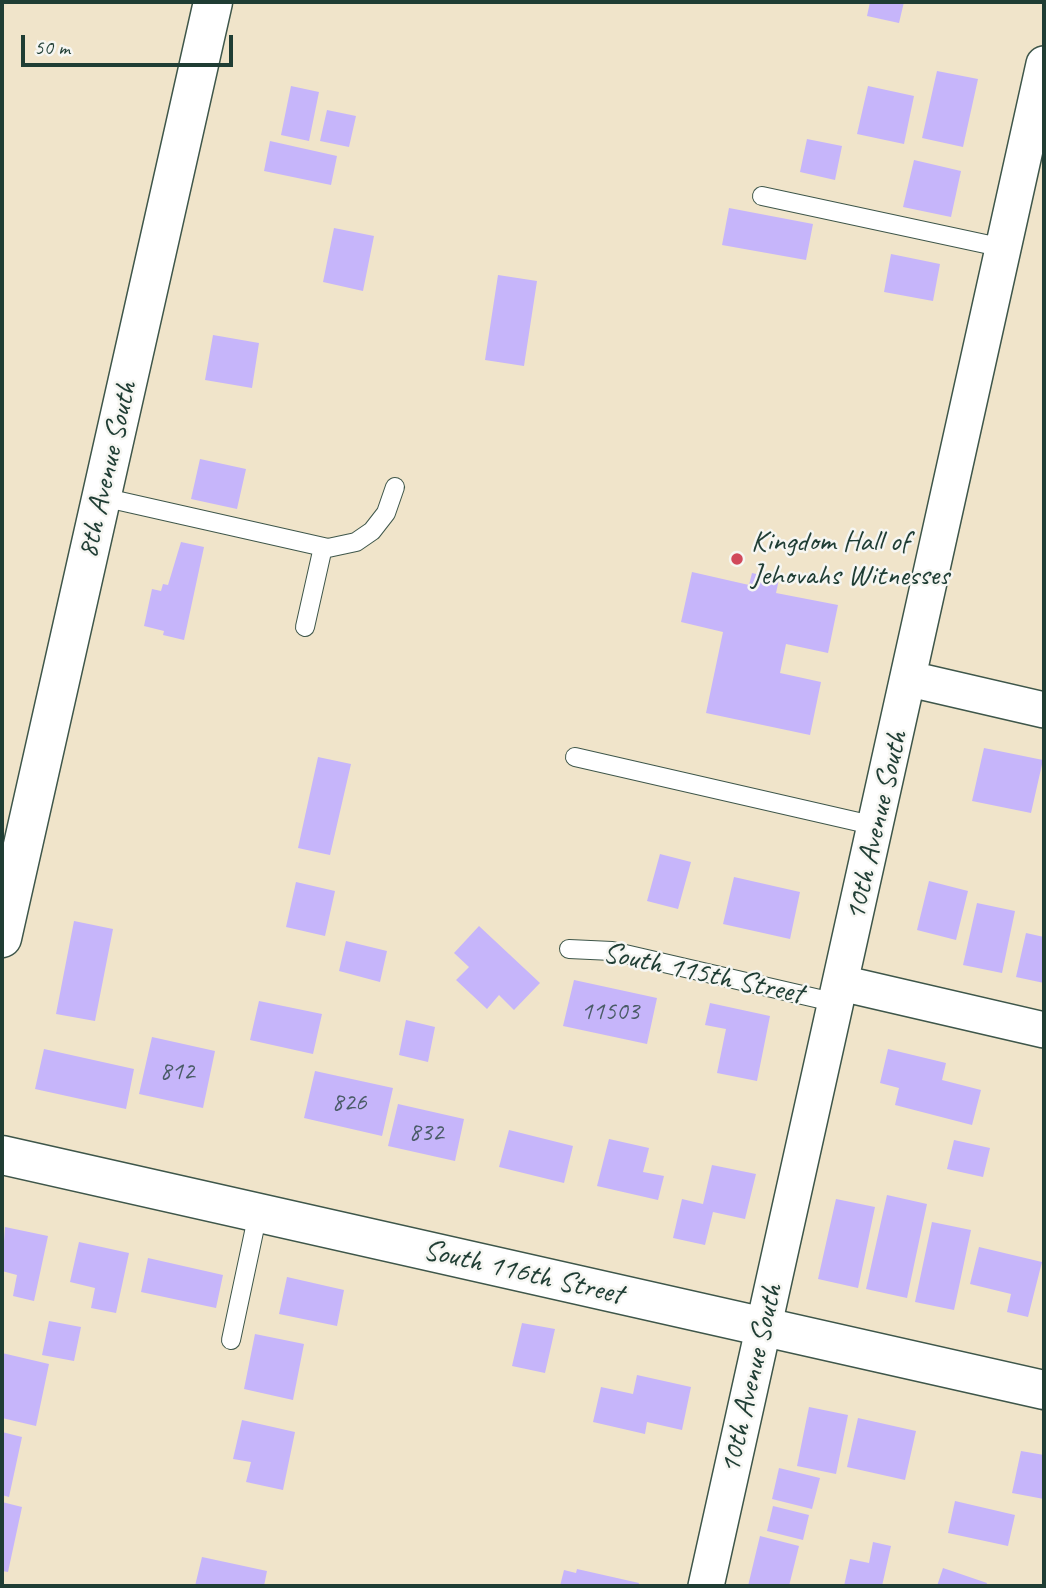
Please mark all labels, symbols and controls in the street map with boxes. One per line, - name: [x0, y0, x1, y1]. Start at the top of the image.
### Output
- scale bar: [24, 21, 236, 65]
- text: 50 m: [34, 34, 70, 60]
- street label: 8th Avenue South: [70, 378, 146, 562]
- place label: Kingdom Hall of Jehovahs Witnesses: [751, 524, 949, 594]
- marker: Kingdom Hall of Jehovahs Witnesses: [729, 551, 745, 567]
- street label: 10th Avenue South: [838, 728, 916, 924]
- street label: South 115th Street: [600, 935, 806, 1013]
- house number: 11503: [581, 996, 639, 1028]
- house number: 812: [159, 1056, 195, 1088]
- house number: 826: [331, 1087, 367, 1119]
- house number: 832: [408, 1117, 444, 1149]
- street label: South 116th Street: [420, 1233, 626, 1313]
- street label: 10th Avenue South: [713, 1281, 791, 1477]

